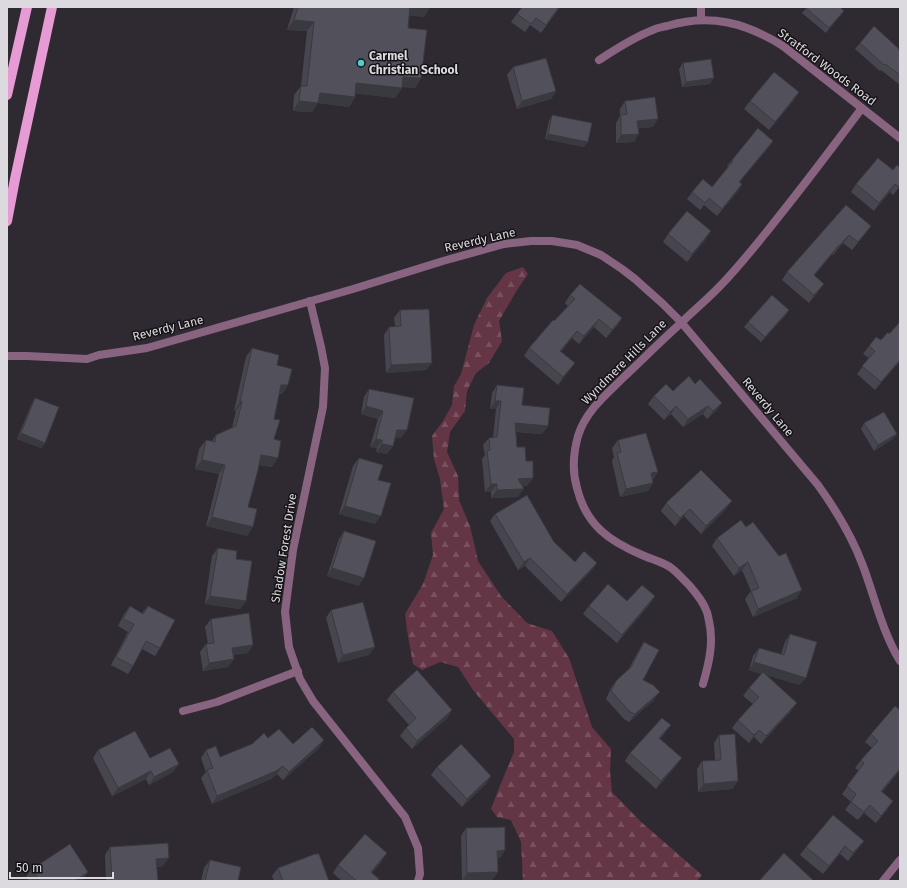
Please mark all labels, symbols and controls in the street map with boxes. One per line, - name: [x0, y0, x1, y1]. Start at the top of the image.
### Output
- street label: Stratford Woods Road: [775, 26, 879, 108]
- place label: Carmel Christian School: [369, 49, 459, 77]
- marker: Carmel Christian School: [356, 58, 366, 68]
- street label: Reverdy Lane: [443, 225, 517, 255]
- street label: Reverdy Lane: [131, 312, 205, 344]
- street label: Wyndmere Hills Lane: [579, 317, 669, 407]
- street label: Reverdy Lane: [739, 375, 797, 439]
- street label: Shadow Forest Drive: [268, 492, 300, 604]
- scale bar: [10, 854, 113, 880]
- text: 50 m: [16, 861, 42, 875]

